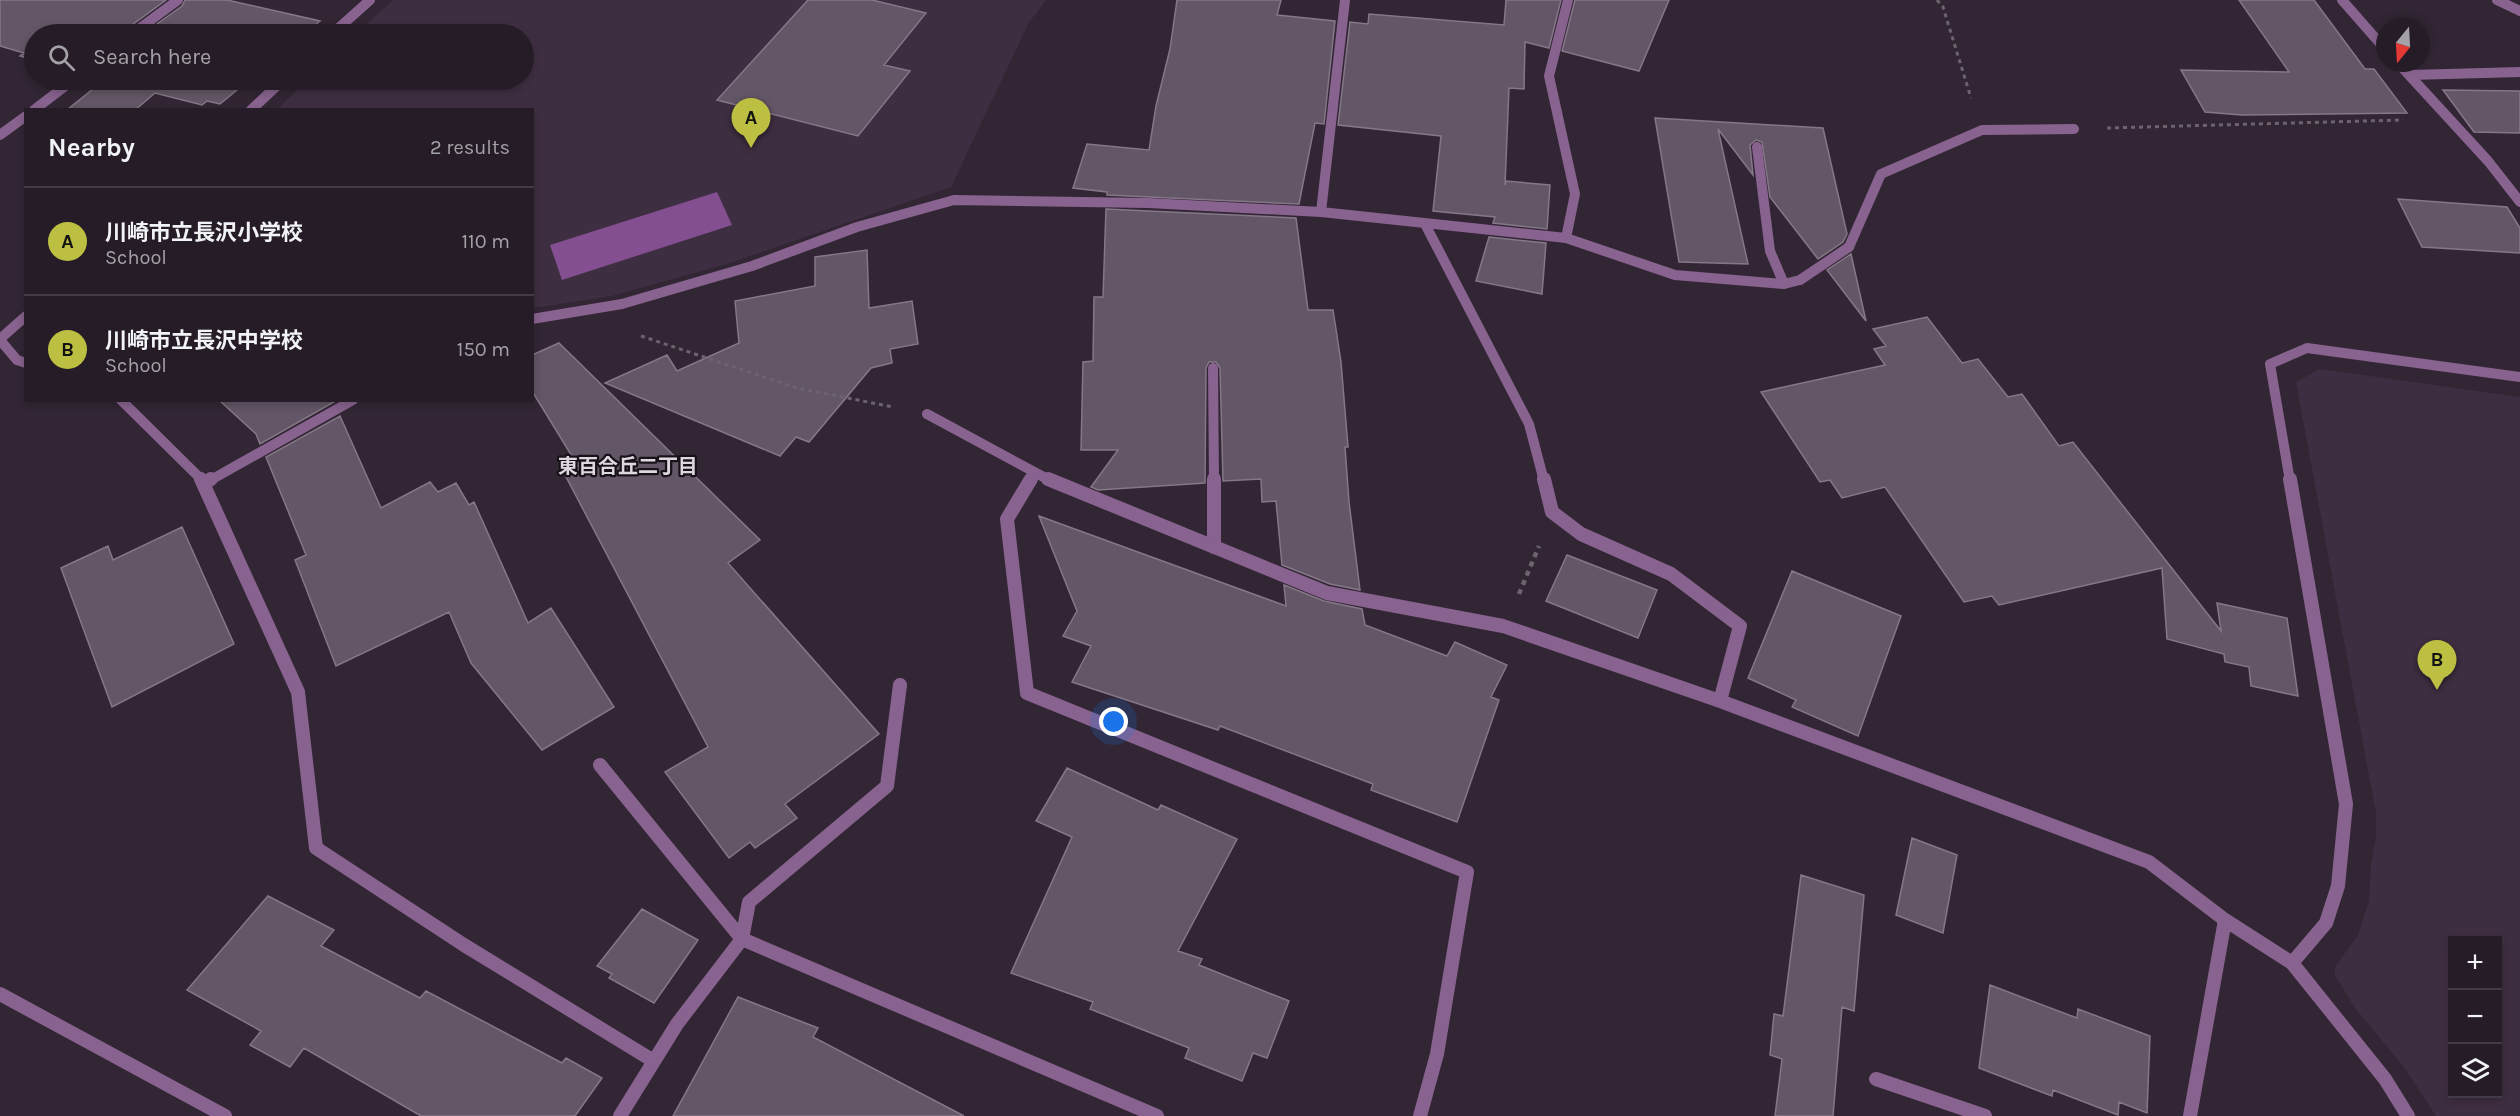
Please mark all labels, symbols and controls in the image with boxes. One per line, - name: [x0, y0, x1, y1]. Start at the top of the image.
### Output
- north arrow: [2376, 18, 2430, 72]
- search box: [24, 24, 534, 90]
- icon: search: [45, 41, 78, 74]
- text: Search here: [93, 44, 211, 70]
- pin: A: [732, 98, 771, 148]
- text: Nearby: [48, 132, 135, 163]
- text: 2 results: [430, 136, 510, 159]
- text: 川崎市立長沢小学校: [105, 220, 303, 246]
- text: A: [61, 230, 74, 253]
- text: 110 m: [461, 230, 510, 253]
- text: School: [105, 246, 167, 269]
- text: 川崎市立長沢中学校: [105, 328, 303, 354]
- text: B: [61, 338, 74, 361]
- text: 150 m: [457, 338, 510, 361]
- text: School: [105, 354, 167, 377]
- district label: 東百合丘二丁目: [558, 455, 698, 478]
- pin: B: [2418, 640, 2456, 690]
- your location: [1099, 707, 1128, 736]
- map controls: [2448, 936, 2502, 1098]
- button: +: [2448, 936, 2502, 990]
- button: −: [2448, 990, 2502, 1044]
- button: layers: [2448, 1044, 2502, 1098]

